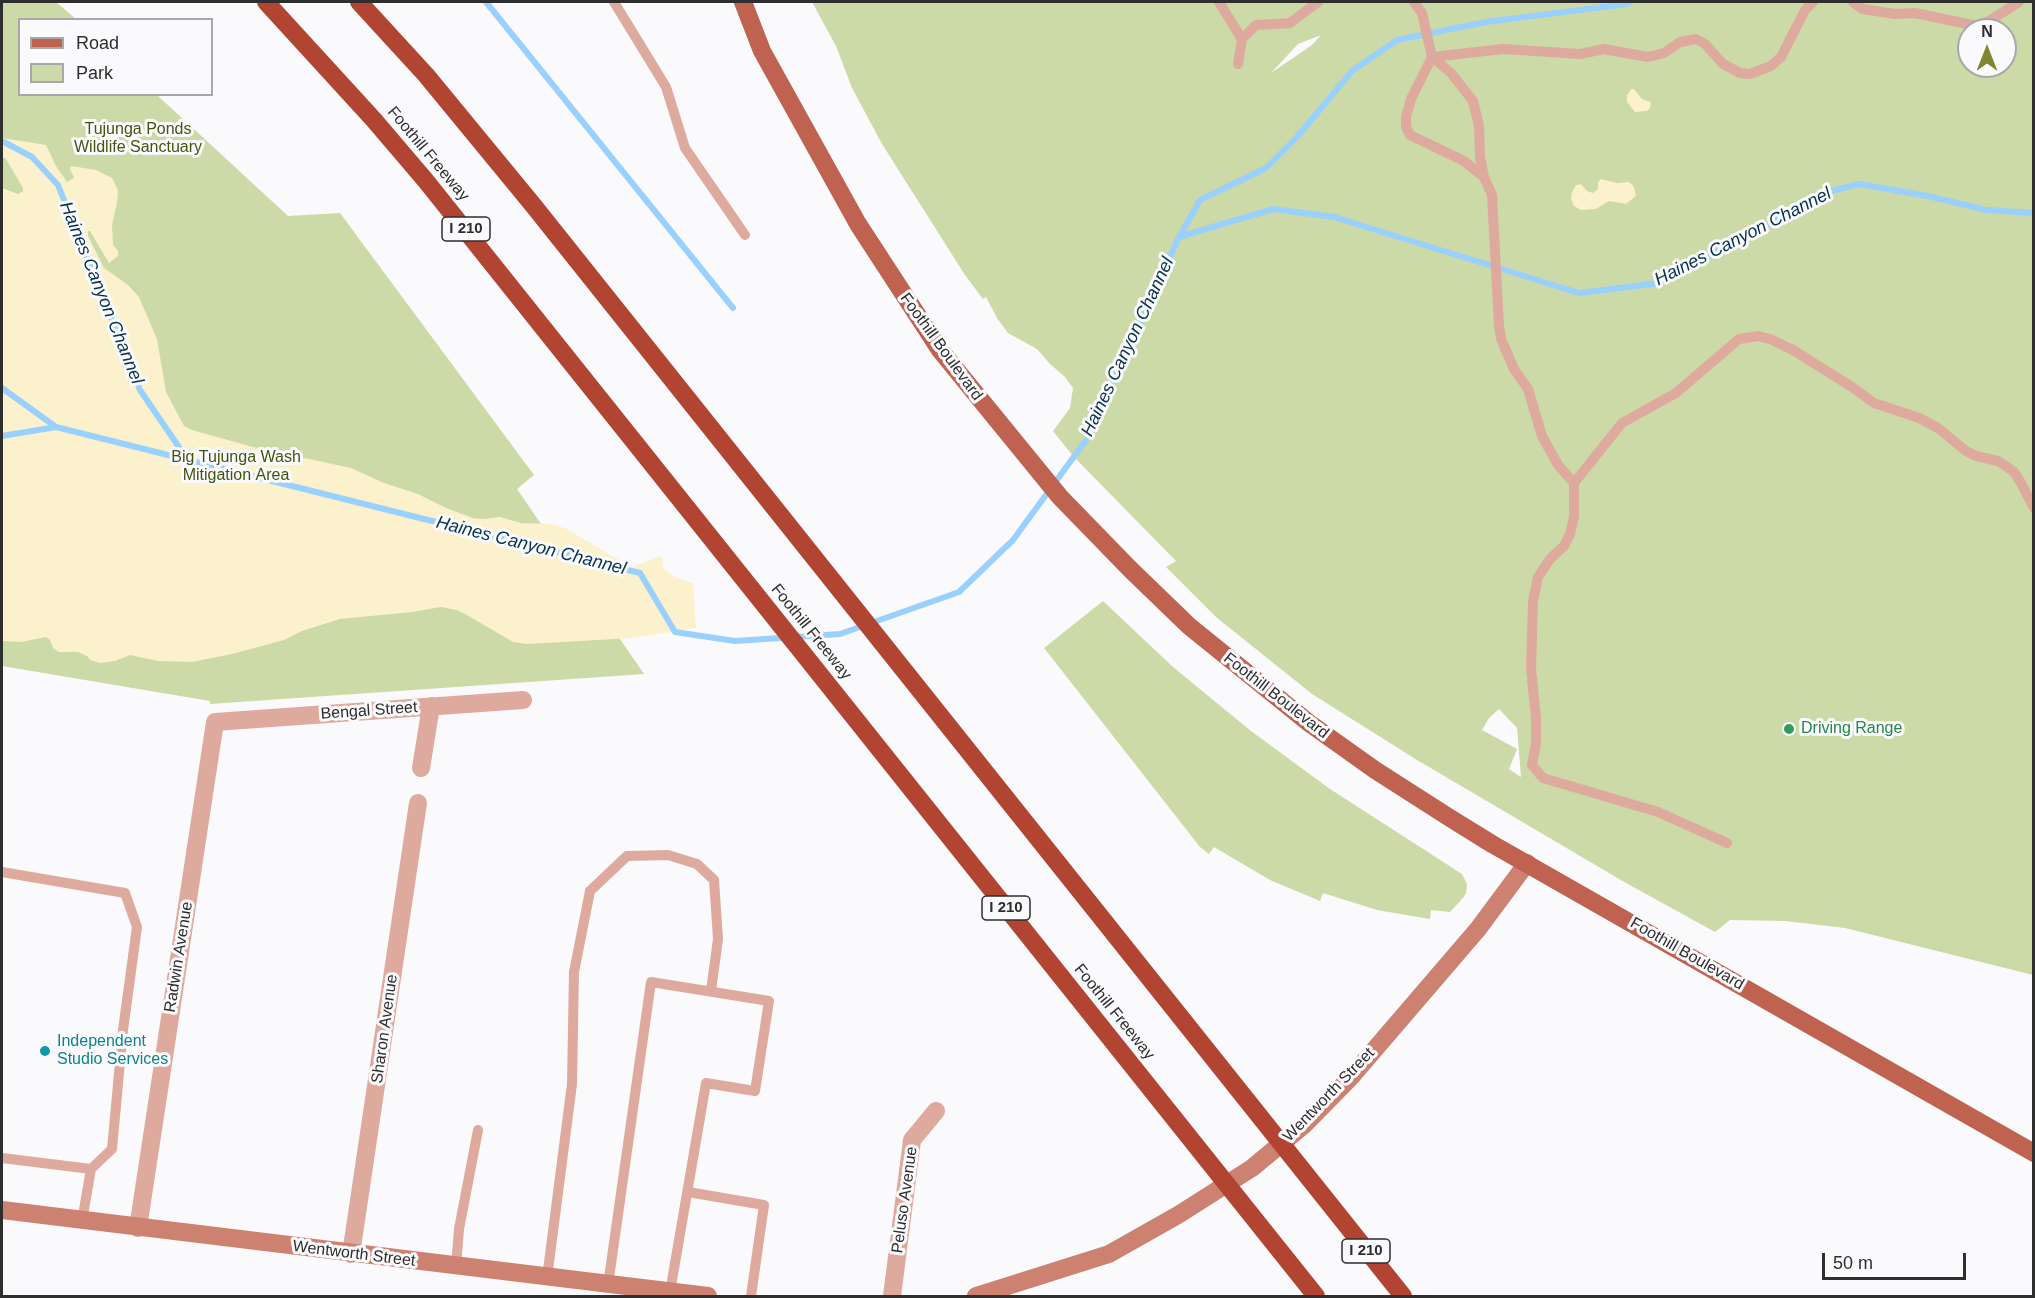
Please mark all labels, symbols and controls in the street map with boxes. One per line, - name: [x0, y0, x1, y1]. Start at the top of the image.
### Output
- legend: [18, 18, 213, 96]
- north arrow: [1957, 18, 2017, 78]
- text: N: [1981, 23, 1993, 40]
- text: Road: [76, 33, 119, 53]
- text: Park: [76, 63, 113, 83]
- street label: Foothill Freeway: [383, 103, 473, 205]
- park label: Tujunga Ponds Wildlife Sanctuary: [74, 120, 202, 158]
- water label: Haines Canyon Channel: [1651, 183, 1835, 291]
- water label: Haines Canyon Channel: [54, 198, 148, 388]
- road number: I 210: [442, 217, 490, 241]
- water label: Haines Canyon Channel: [1077, 254, 1179, 440]
- street label: Foothill Boulevard: [896, 290, 986, 404]
- park label: Big Tujunga Wash Mitigation Area: [171, 448, 301, 486]
- water label: Haines Canyon Channel: [434, 512, 628, 580]
- street label: Foothill Freeway: [767, 580, 855, 684]
- street label: Foothill Boulevard: [1220, 649, 1332, 743]
- street label: Bengal Street: [320, 698, 418, 724]
- place label: Driving Range: [1801, 719, 1902, 739]
- marker: Driving Range: [1782, 722, 1796, 736]
- road number: I 210: [982, 896, 1030, 920]
- street label: Radwin Avenue: [161, 900, 197, 1014]
- street label: Foothill Boulevard: [1627, 914, 1747, 994]
- street label: Foothill Freeway: [1070, 960, 1158, 1064]
- street label: Sharon Avenue: [368, 973, 402, 1085]
- place label: Independent Studio Services: [57, 1032, 168, 1070]
- marker: Independent Studio Services: [38, 1044, 52, 1058]
- street label: Wentworth Street: [1279, 1044, 1379, 1146]
- street label: Peluso Avenue: [888, 1146, 922, 1254]
- street label: Wentworth Street: [292, 1237, 416, 1271]
- road number: I 210: [1342, 1239, 1390, 1263]
- scale bar: [1825, 1241, 1969, 1279]
- text: 50 m: [1833, 1253, 1873, 1273]

